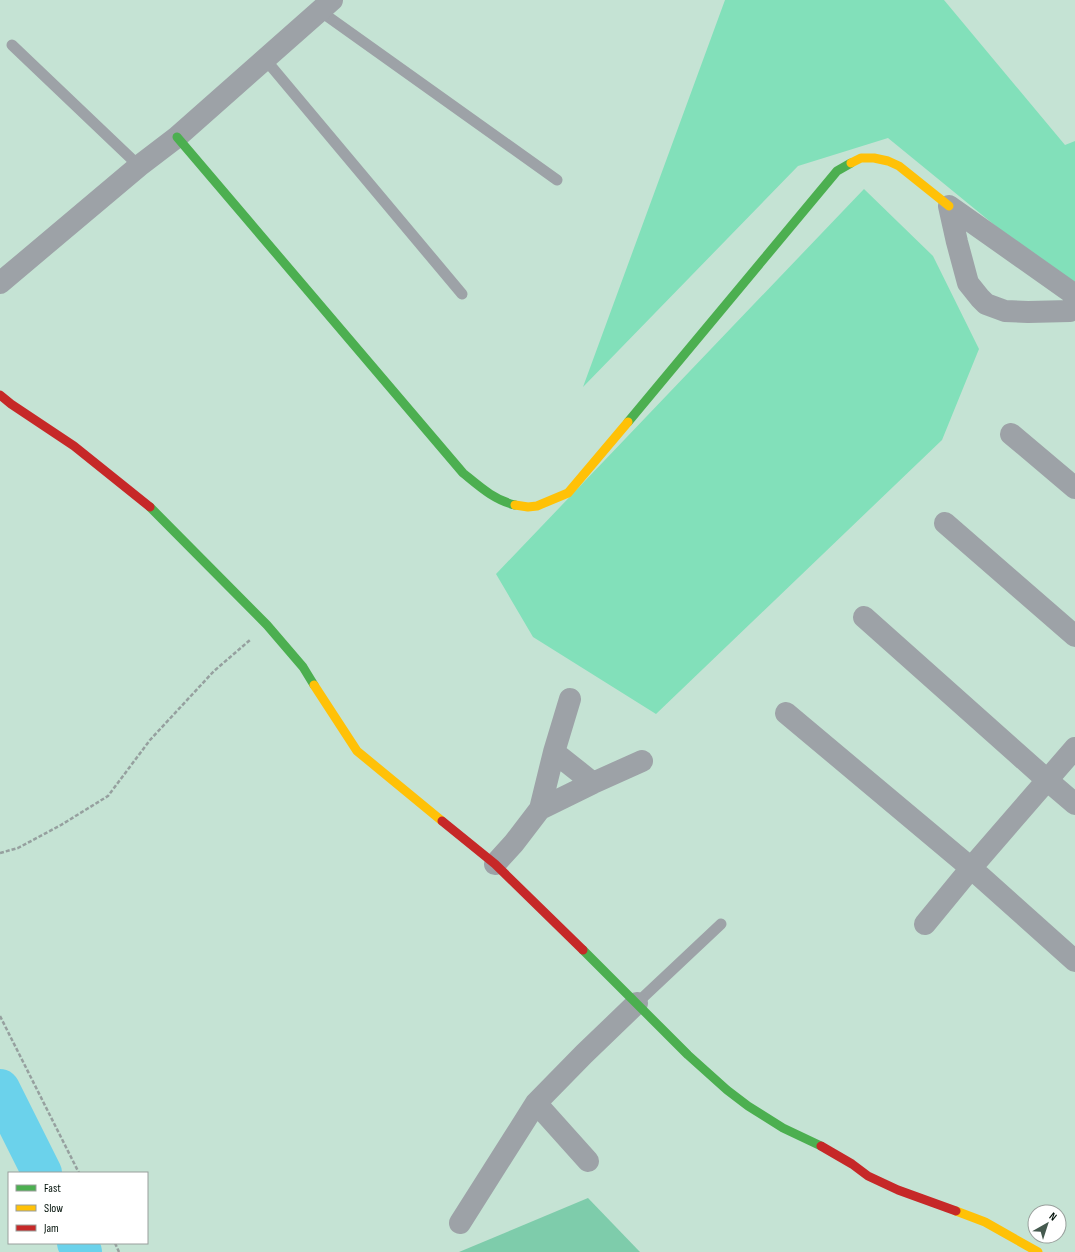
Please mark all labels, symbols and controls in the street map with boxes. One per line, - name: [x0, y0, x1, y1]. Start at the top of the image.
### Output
- legend: [8, 1172, 148, 1244]
- text: Fast: [44, 1181, 61, 1196]
- text: Slow: [44, 1201, 63, 1216]
- north arrow: [1027, 1204, 1067, 1244]
- text: N: [1047, 1210, 1059, 1224]
- text: Jam: [43, 1221, 59, 1236]

